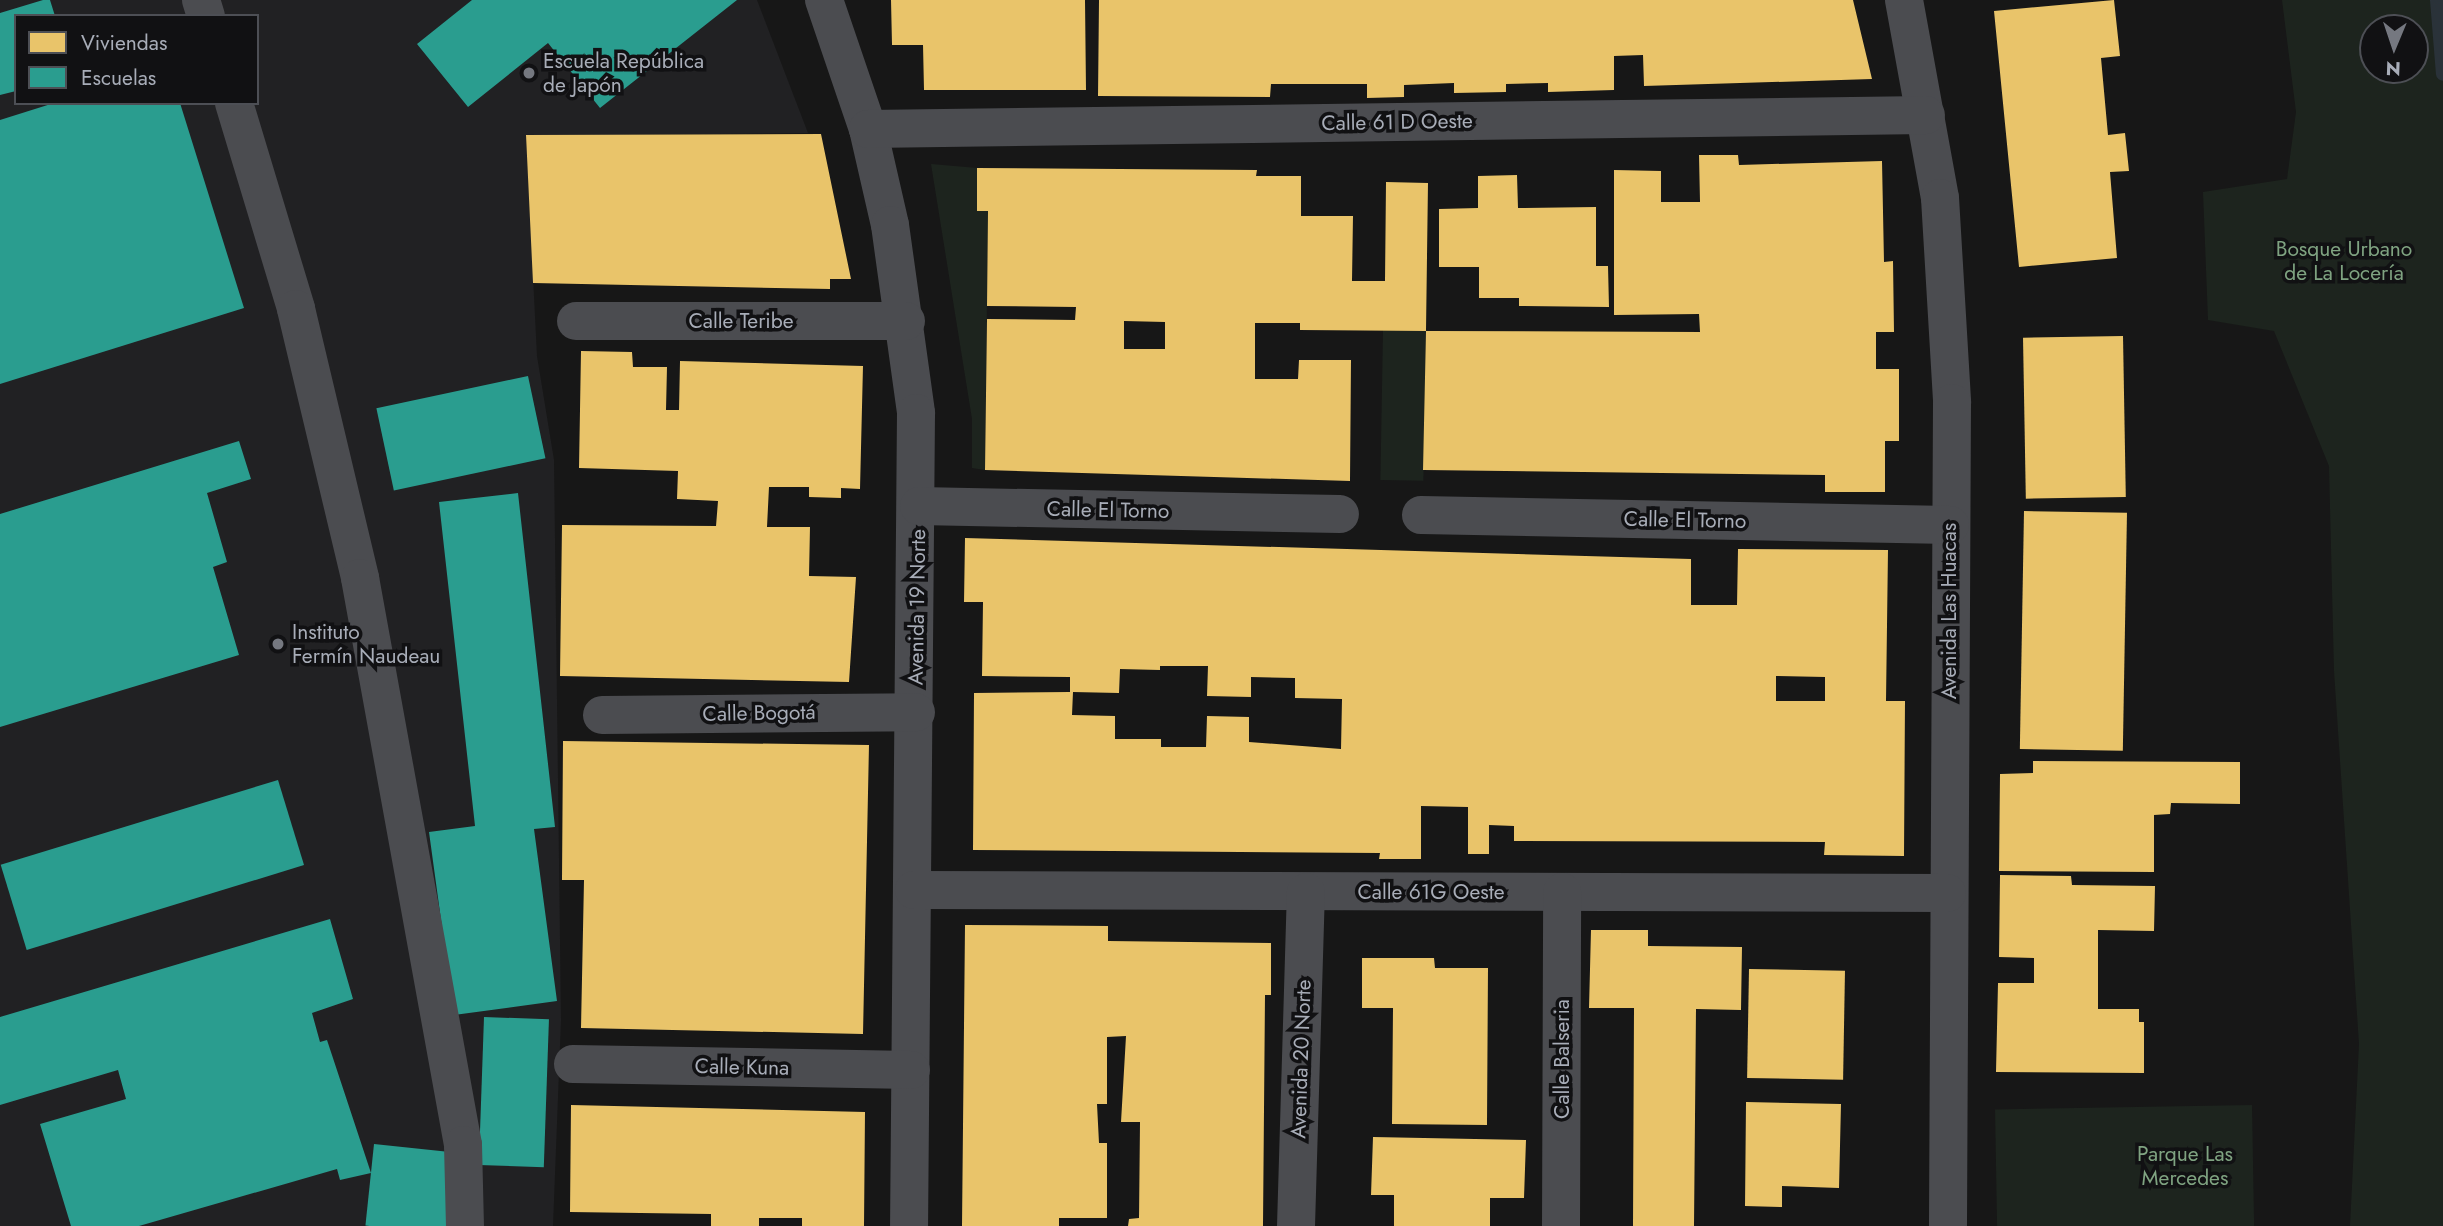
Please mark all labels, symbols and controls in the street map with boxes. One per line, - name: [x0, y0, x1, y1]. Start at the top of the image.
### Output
- legend: [14, 14, 259, 105]
- north arrow: [2359, 14, 2429, 84]
- text: Viviendas: [81, 28, 167, 58]
- place label: Escuela República de Japón: [543, 48, 704, 98]
- text: N: [2385, 55, 2401, 82]
- text: Escuelas: [81, 63, 156, 93]
- marker: Escuela República de Japón: [521, 65, 537, 81]
- street label: Calle 61 D Oeste: [1321, 108, 1473, 136]
- park label: Bosque Urbano de La Locería: [2276, 236, 2412, 286]
- street label: Calle Teribe: [688, 308, 794, 334]
- street label: Calle El Torno: [1046, 496, 1170, 524]
- street label: Calle El Torno: [1623, 506, 1747, 534]
- street label: Avenida Las Huacas: [1936, 523, 1962, 699]
- street label: Avenida 19 Norte: [903, 529, 931, 685]
- place label: Instituto Fermín Naudeau: [292, 619, 440, 669]
- marker: Instituto Fermín Naudeau: [270, 636, 286, 652]
- street label: Calle Bogotá: [702, 699, 816, 727]
- street label: Calle 61G Oeste: [1357, 879, 1505, 905]
- street label: Avenida 20 Norte: [1286, 979, 1316, 1139]
- street label: Calle Balseria: [1549, 999, 1575, 1119]
- street label: Calle Kuna: [694, 1054, 790, 1080]
- park label: Parque Las Mercedes: [2137, 1141, 2233, 1191]

